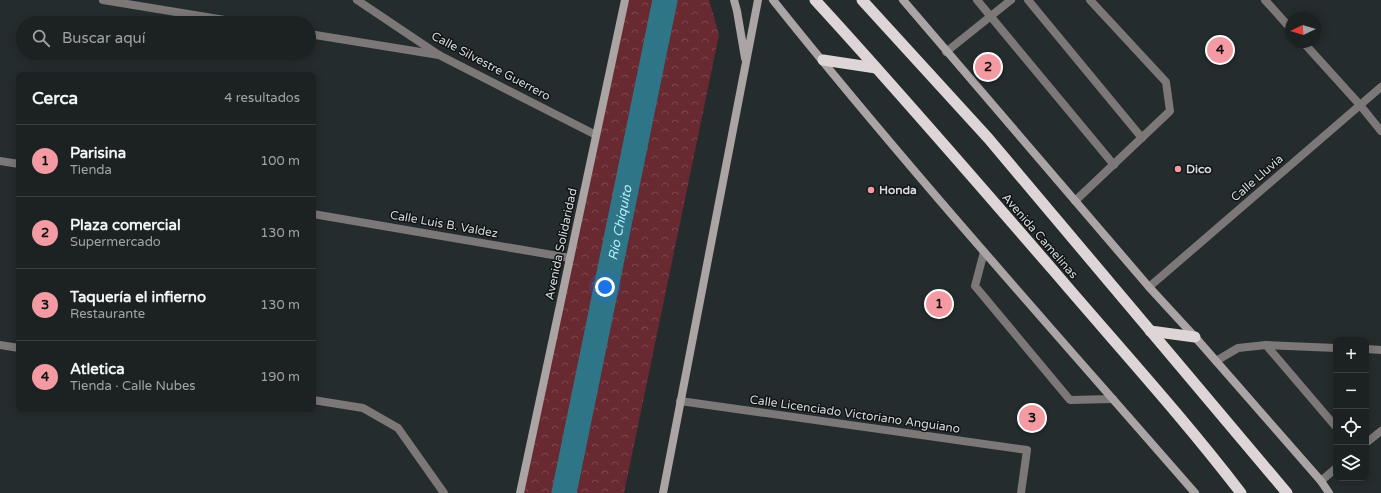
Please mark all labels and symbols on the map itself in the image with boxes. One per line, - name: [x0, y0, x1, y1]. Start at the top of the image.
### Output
- north arrow: [1285, 12, 1321, 48]
- street label: Calle Silvestre Guerrero: [429, 29, 553, 103]
- pin: 4: [1207, 35, 1233, 65]
- pin: 2: [975, 52, 1001, 82]
- street label: Calle Lluvia: [1228, 152, 1286, 204]
- place label: Dico: [1186, 162, 1212, 176]
- marker: Dico: [1173, 164, 1183, 174]
- water label: Río Chiquito: [605, 183, 636, 262]
- place label: Honda: [879, 183, 917, 197]
- marker: Honda: [866, 185, 876, 195]
- street label: Avenida Solidaridad: [542, 187, 580, 301]
- street label: Avenida Camelinas: [999, 191, 1081, 282]
- street label: Calle Luis B. Valdez: [389, 208, 499, 240]
- your location: [595, 277, 615, 297]
- pin: 1: [926, 289, 952, 319]
- street label: Calle Licenciado Victoriano Anguiano: [749, 392, 961, 436]
- pin: 3: [1019, 403, 1045, 433]

